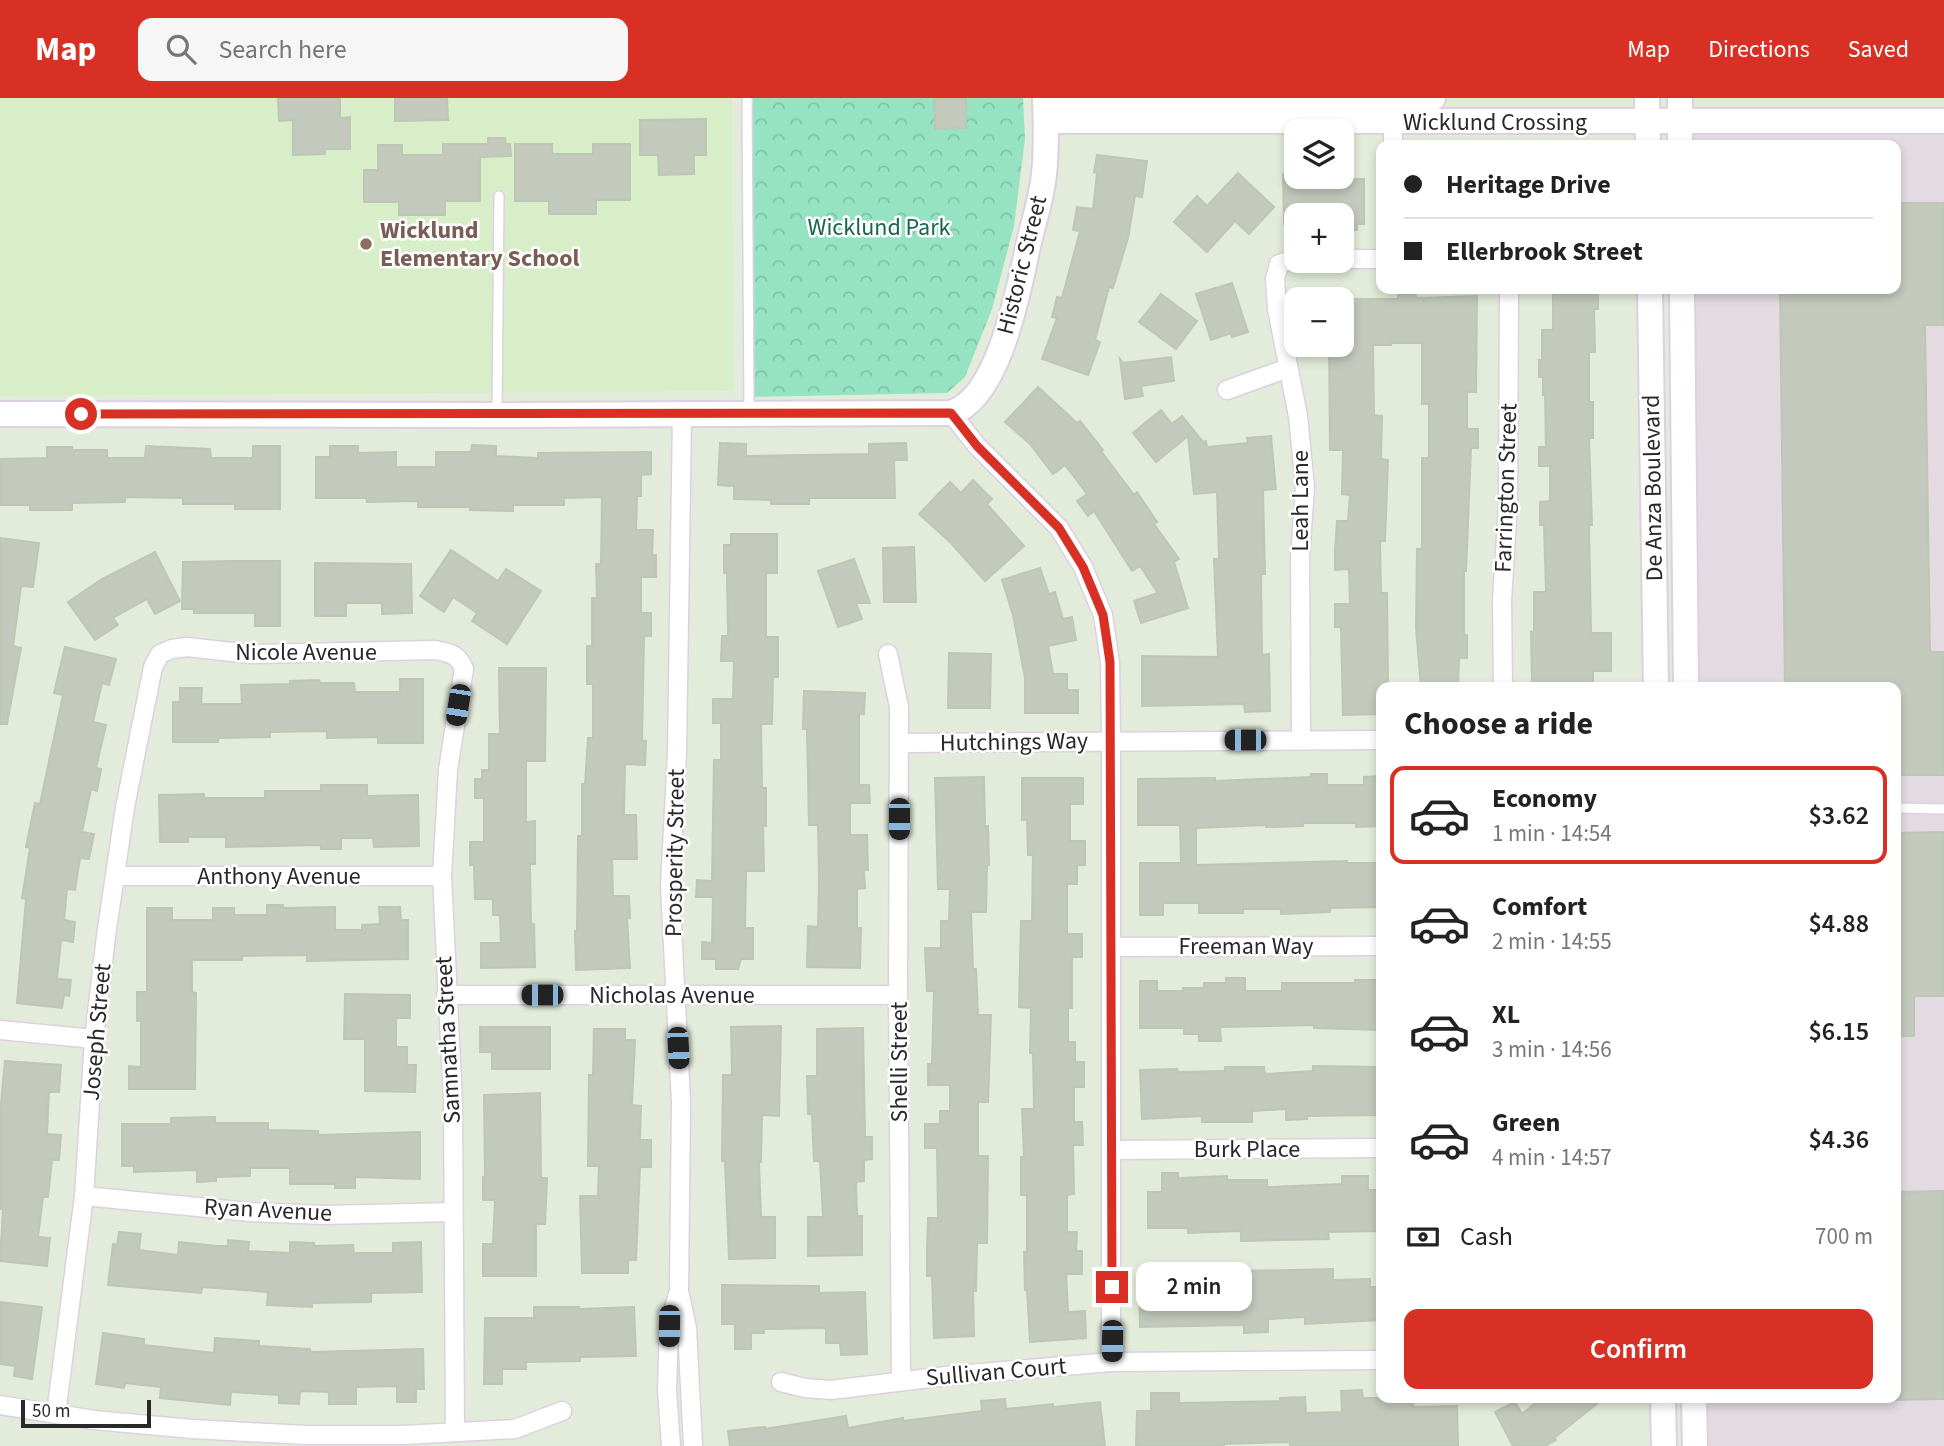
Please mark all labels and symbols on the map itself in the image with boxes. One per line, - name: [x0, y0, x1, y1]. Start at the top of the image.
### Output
- street label: Wicklund Crossing: [1403, 105, 1587, 140]
- street label: Historic Street: [988, 192, 1056, 338]
- park label: Wicklund Park: [808, 210, 951, 245]
- place label: Wicklund Elementary School: [380, 213, 579, 276]
- marker: Wicklund Elementary School: [358, 236, 374, 252]
- street label: De Anza Boulevard: [1634, 394, 1672, 582]
- route start: [65, 398, 97, 430]
- street label: Farrington Street: [1486, 403, 1526, 573]
- street label: Leah Lane: [1283, 450, 1318, 552]
- street label: Nicole Avenue: [235, 635, 377, 670]
- car: [445, 683, 472, 727]
- street label: Hutchings Way: [940, 723, 1088, 761]
- car: [1225, 730, 1267, 751]
- street label: Prosperity Street: [656, 769, 694, 937]
- car: [889, 798, 910, 840]
- street label: Anthony Avenue: [197, 859, 361, 894]
- street label: Freeman Way: [1179, 929, 1313, 964]
- street label: Samnatha Street: [426, 955, 470, 1125]
- street label: Joseph Street: [74, 962, 120, 1102]
- street label: Nicholas Avenue: [589, 978, 755, 1013]
- car: [522, 985, 564, 1006]
- street label: Shelli Street: [882, 1002, 917, 1122]
- car: [667, 1026, 690, 1070]
- street label: Burk Place: [1194, 1132, 1300, 1167]
- street label: Ryan Avenue: [203, 1189, 333, 1231]
- callout: 2 min: [1136, 1262, 1252, 1312]
- route end: [1096, 1271, 1128, 1303]
- car: [659, 1305, 680, 1347]
- car: [1102, 1320, 1123, 1362]
- street label: Sullivan Court: [924, 1348, 1068, 1396]
- scale bar: [21, 1397, 150, 1429]

